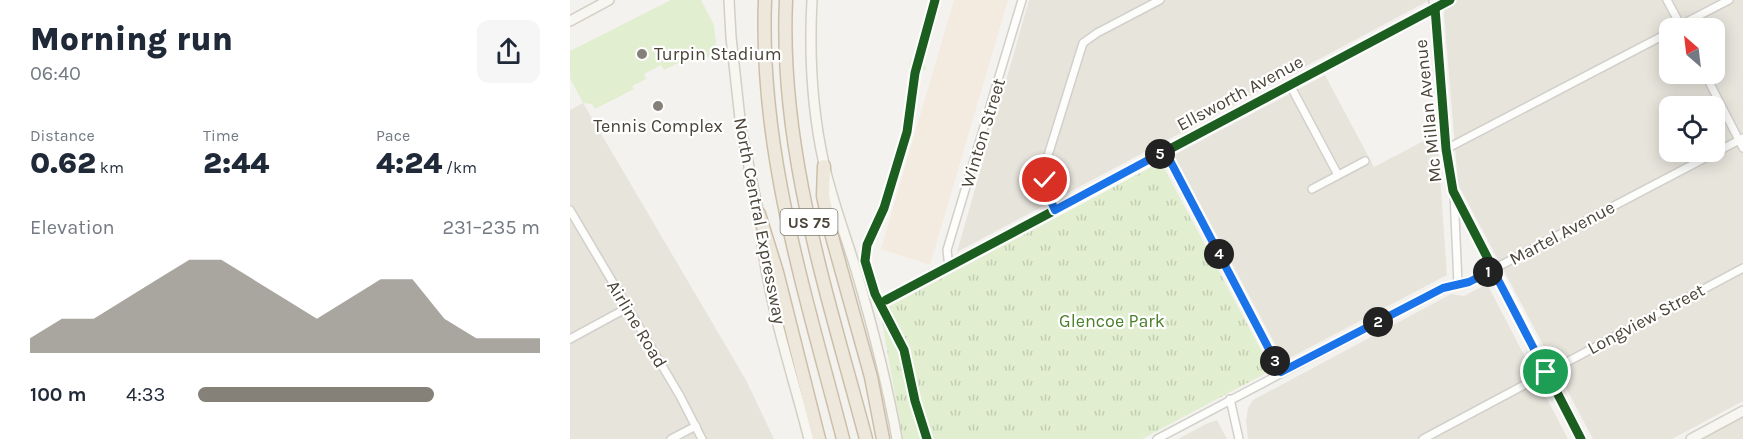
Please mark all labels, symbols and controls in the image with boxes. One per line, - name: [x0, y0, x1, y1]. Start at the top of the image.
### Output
- north arrow: [1659, 18, 1725, 84]
- map controls: [1659, 18, 1725, 162]
- text: Morning run: [30, 20, 233, 58]
- button: share: [477, 20, 540, 83]
- street label: Mc Millan Avenue: [1410, 38, 1446, 184]
- place label: Turpin Stadium: [654, 43, 782, 65]
- marker: Turpin Stadium: [635, 47, 649, 61]
- street label: Ellsworth Avenue: [1173, 50, 1307, 136]
- text: 06:40: [30, 62, 81, 85]
- street label: Winton Street: [956, 75, 1010, 190]
- button: locate: [1659, 96, 1725, 162]
- marker: Tennis Complex: [651, 99, 665, 113]
- place label: Tennis Complex: [593, 115, 723, 137]
- street label: North Central Expressway: [729, 116, 791, 327]
- text: Distance: [30, 126, 95, 145]
- text: Time: [203, 126, 239, 145]
- text: Pace: [376, 126, 410, 145]
- pin: 5: [1145, 139, 1175, 169]
- text: 5: [1155, 144, 1165, 163]
- text: 0.62: [30, 145, 96, 181]
- text: 2:44: [203, 145, 269, 181]
- text: 4:24: [376, 145, 442, 181]
- pin: [1019, 154, 1070, 205]
- text: km: [96, 158, 124, 177]
- text: /km: [442, 158, 477, 177]
- icon: check: [1028, 163, 1061, 196]
- street label: Martel Avenue: [1506, 196, 1618, 270]
- road number: US 75: [780, 209, 838, 235]
- text: Elevation: [30, 216, 115, 239]
- text: 231–235 m: [442, 216, 540, 239]
- pin: 4: [1204, 239, 1234, 269]
- text: 4: [1214, 244, 1224, 263]
- pin: 1: [1473, 257, 1503, 287]
- text: 1: [1485, 262, 1491, 281]
- street label: Airline Road: [602, 276, 672, 372]
- street label: Longview Street: [1584, 279, 1709, 359]
- pin: 2: [1363, 307, 1393, 337]
- park label: Glencoe Park: [1059, 310, 1165, 332]
- text: 2: [1373, 312, 1383, 331]
- pin: 3: [1260, 346, 1290, 376]
- pin: [1520, 346, 1571, 397]
- text: 3: [1270, 351, 1280, 370]
- icon: arrive: [1529, 355, 1562, 388]
- text: 100 m: [30, 383, 86, 406]
- text: 4:33: [126, 383, 165, 406]

